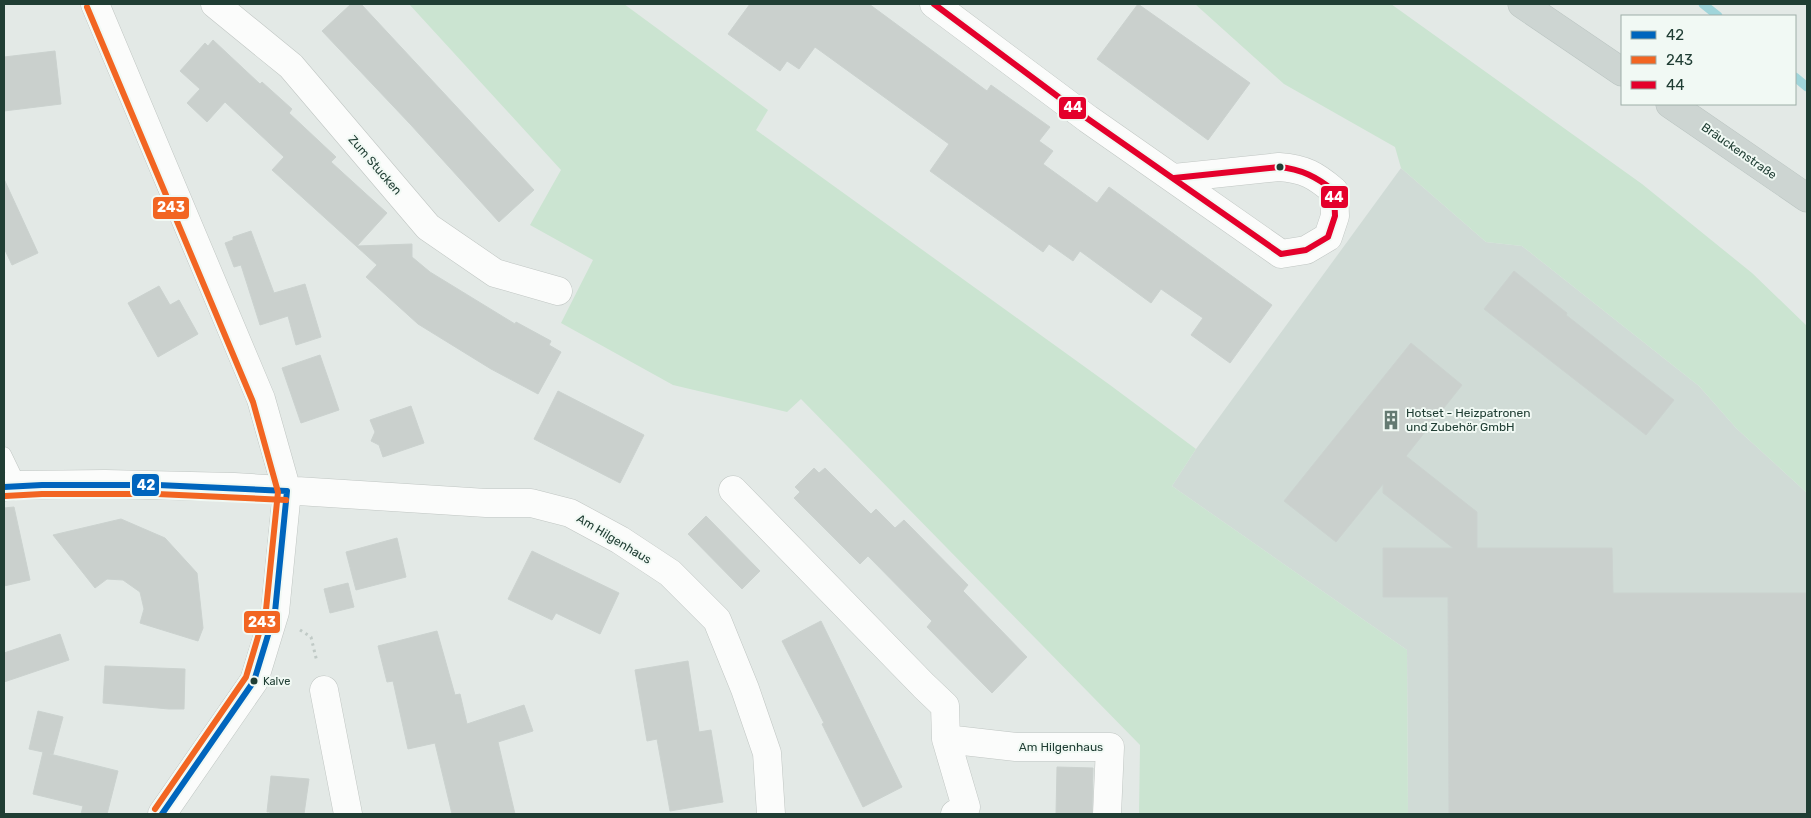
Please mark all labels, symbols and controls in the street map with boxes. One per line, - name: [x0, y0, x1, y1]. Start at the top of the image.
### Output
- legend: [1621, 15, 1796, 105]
- text: 42: [1666, 26, 1684, 44]
- text: 243: [1666, 51, 1693, 69]
- text: 44: [1666, 76, 1685, 94]
- line badge: 44: [1058, 96, 1087, 120]
- text: 44: [1063, 99, 1083, 116]
- street label: Bräuckenstraße: [1699, 120, 1779, 182]
- street label: Zum Stucken: [346, 133, 404, 197]
- unlabelled marker: [1275, 162, 1285, 172]
- line badge: 44: [1320, 185, 1349, 209]
- text: 44: [1324, 189, 1344, 206]
- line badge: 243: [152, 196, 190, 220]
- text: 243: [157, 199, 185, 216]
- place label: Hotset - Heizpatronen und Zubehör GmbH: [1406, 406, 1531, 434]
- building icon: Hotset - Heizpatronen und Zubehör GmbH: [1380, 409, 1402, 431]
- line badge: 42: [131, 473, 160, 497]
- text: 42: [137, 477, 155, 494]
- street label: Am Hilgenhaus: [574, 511, 654, 567]
- line badge: 243: [243, 610, 281, 634]
- text: 243: [248, 614, 276, 631]
- place label: Kalve: [263, 675, 290, 688]
- marker: Kalve: [249, 676, 259, 686]
- street label: Am Hilgenhaus: [1019, 740, 1103, 754]

